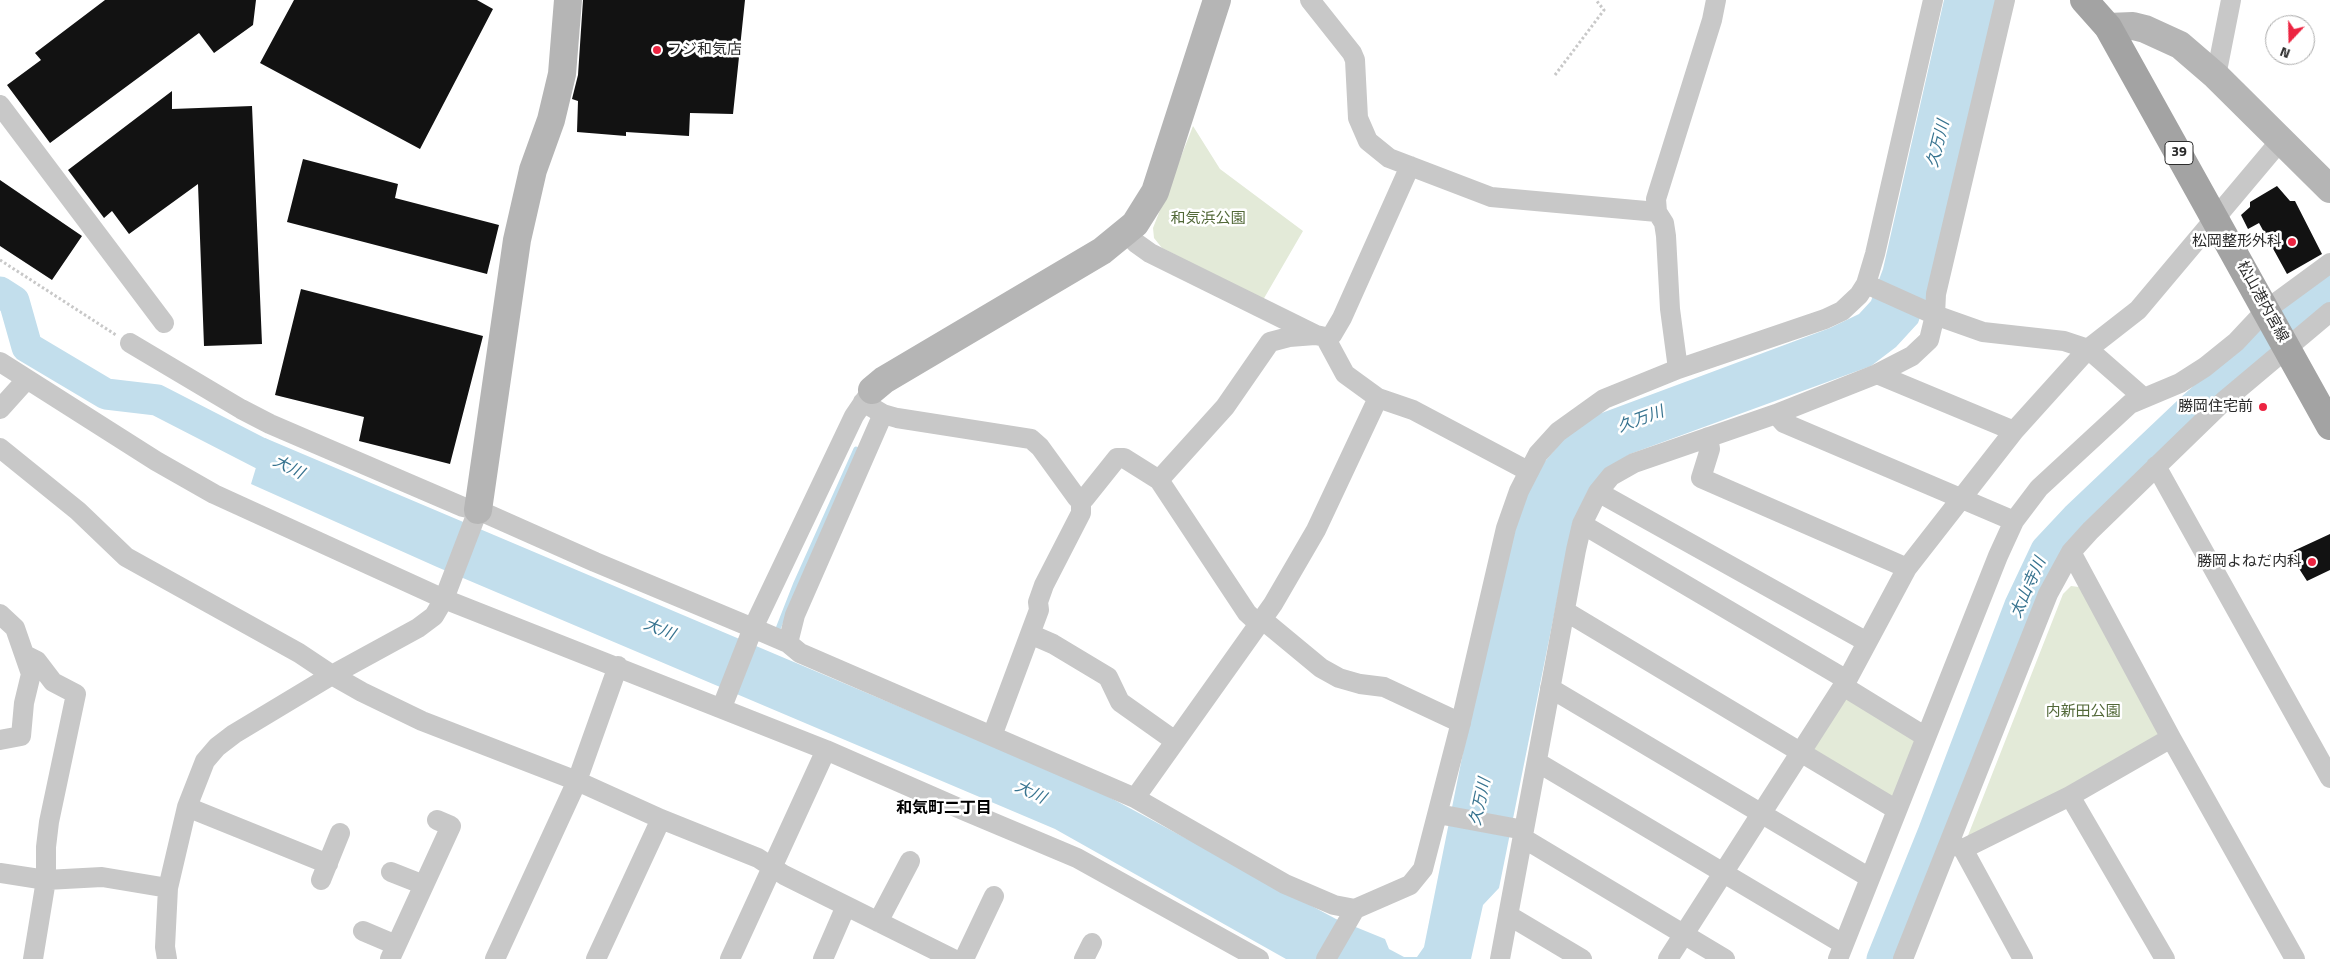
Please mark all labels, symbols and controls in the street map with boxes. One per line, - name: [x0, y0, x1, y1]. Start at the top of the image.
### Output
- north arrow: [2265, 15, 2315, 65]
- place label: フジ和気店: [667, 41, 742, 59]
- text: N: [2277, 42, 2293, 65]
- marker: フジ和気店: [651, 44, 663, 56]
- water label: 久万川: [1924, 118, 1954, 170]
- road number: 39: [2165, 142, 2193, 164]
- park label: 和気浜公園: [1171, 210, 1245, 228]
- place label: 松岡整形外科: [2192, 233, 2282, 251]
- marker: 松岡整形外科: [2286, 236, 2298, 248]
- street label: 松山港内宮線: [2232, 258, 2292, 346]
- place label: 勝岡住宅前: [2178, 398, 2253, 416]
- marker: 勝岡住宅前: [2257, 401, 2269, 413]
- water label: 久万川: [1615, 403, 1667, 437]
- water label: 大川: [269, 452, 307, 484]
- place label: 勝岡よねだ内科: [2197, 553, 2302, 571]
- water label: 太山寺川: [2007, 555, 2051, 621]
- marker: 勝岡よねだ内科: [2306, 556, 2318, 568]
- water label: 大川: [641, 615, 677, 645]
- park label: 内新田公園: [2046, 703, 2120, 721]
- water label: 大川: [1011, 777, 1049, 809]
- water label: 久万川: [1467, 777, 1495, 827]
- district label: 和気町二丁目: [896, 799, 992, 819]

